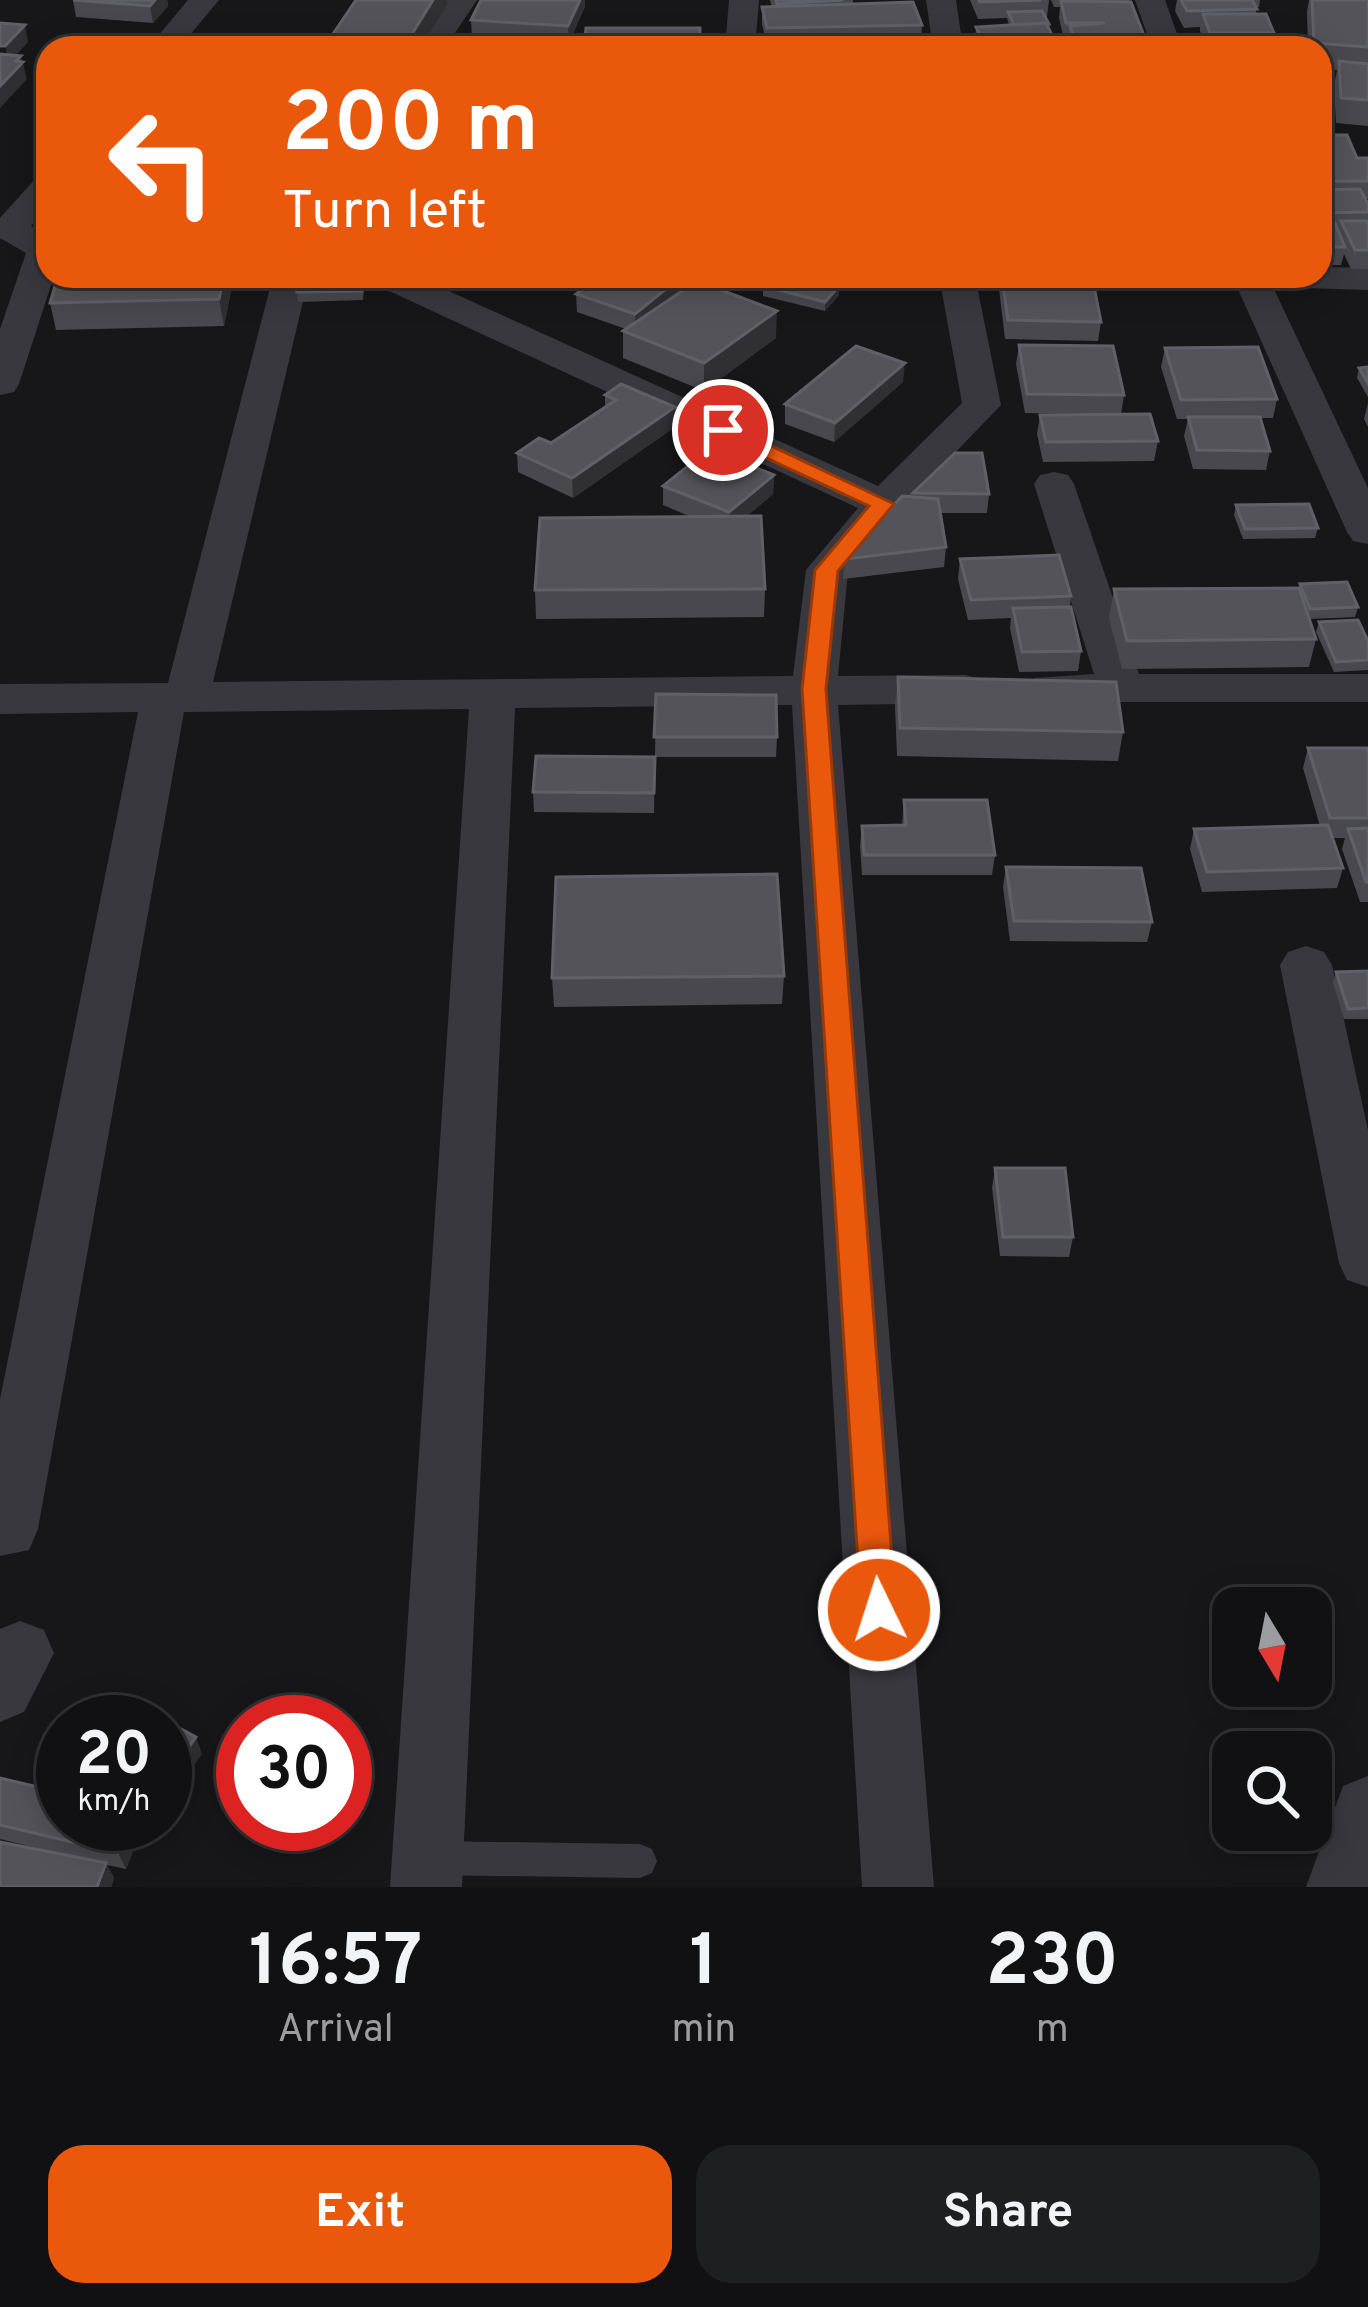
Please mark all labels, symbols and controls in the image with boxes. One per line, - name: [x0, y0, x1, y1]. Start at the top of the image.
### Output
- text: 200 m: [282, 75, 539, 181]
- icon: left: [84, 84, 240, 240]
- text: Turn left: [282, 179, 487, 248]
- pin: [672, 379, 774, 481]
- icon: arrive: [690, 397, 756, 463]
- position arrow: [816, 1547, 942, 1673]
- north arrow: [1212, 1587, 1332, 1707]
- map controls: [1212, 1587, 1332, 1851]
- speed limit sign: 30: [216, 1695, 372, 1851]
- text: 20: [76, 1720, 152, 1796]
- button: search: [1212, 1731, 1332, 1851]
- text: km/h: [78, 1784, 150, 1821]
- text: 16:57: [249, 1919, 422, 2011]
- text: 1: [689, 1919, 718, 2011]
- text: 230: [985, 1919, 1119, 2011]
- text: Arrival: [278, 2007, 394, 2056]
- text: min: [671, 2007, 736, 2056]
- text: m: [1036, 2007, 1069, 2056]
- button: Exit: [48, 2145, 672, 2283]
- button: Share: [696, 2145, 1320, 2283]

